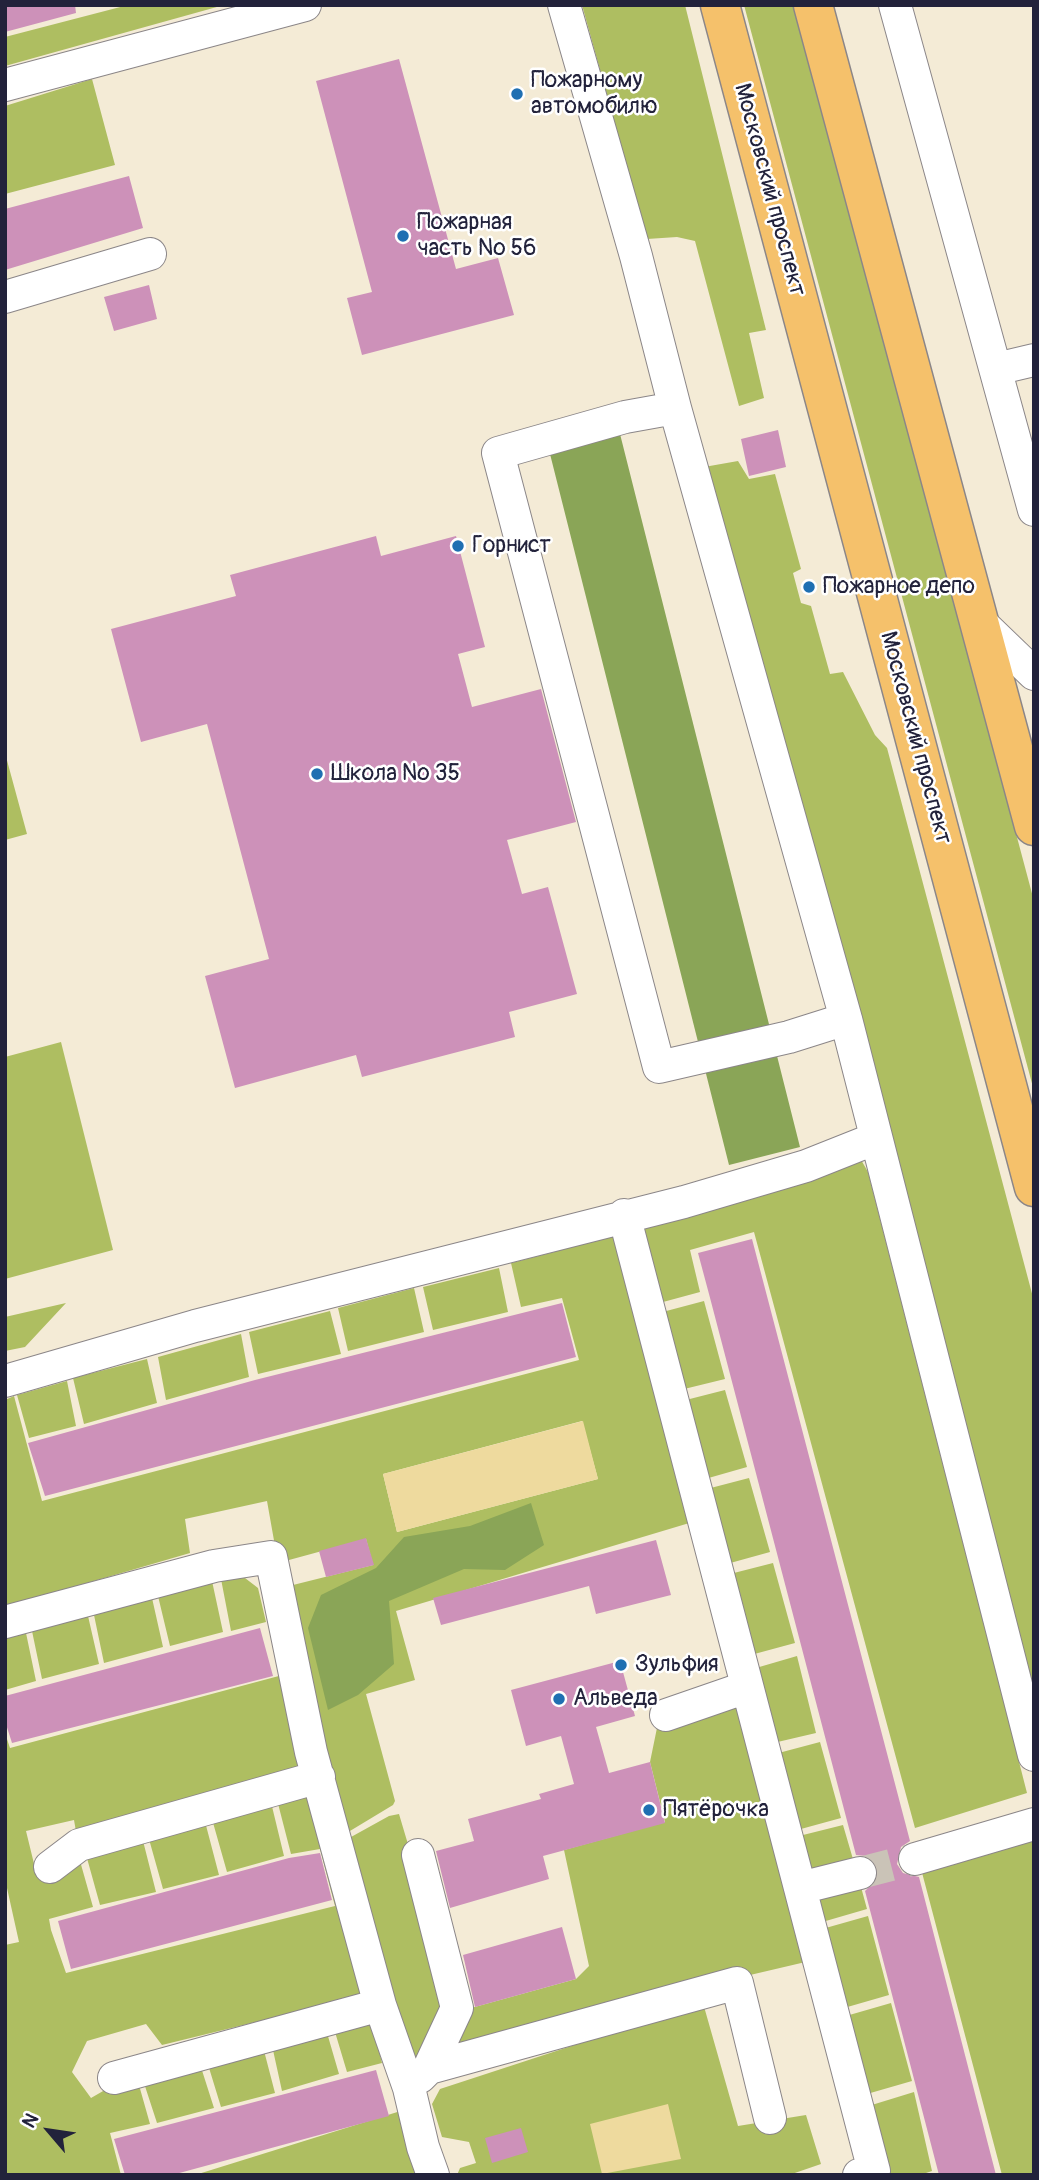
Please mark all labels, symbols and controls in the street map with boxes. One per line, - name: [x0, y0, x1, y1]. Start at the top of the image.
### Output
- place label: Пожарному автомобилю: [531, 67, 658, 121]
- street label: Московский проспект: [727, 81, 811, 299]
- marker: Пожарному автомобилю: [509, 86, 525, 102]
- place label: Пожарная часть № 56: [417, 209, 536, 263]
- marker: Пожарная часть № 56: [395, 228, 411, 244]
- place label: Горнист: [472, 532, 551, 560]
- marker: Горнист: [450, 538, 466, 554]
- place label: Пожарное депо: [823, 573, 975, 601]
- marker: Пожарное депо: [801, 579, 817, 595]
- street label: Московский проспект: [873, 629, 957, 847]
- place label: Школа № 35: [331, 760, 460, 788]
- marker: Школа № 35: [309, 766, 325, 782]
- place label: Зульфия: [635, 1651, 719, 1679]
- marker: Зульфия: [613, 1657, 629, 1673]
- place label: Альведа: [573, 1685, 658, 1713]
- marker: Альведа: [551, 1691, 567, 1707]
- place label: Пятёрочка: [663, 1796, 769, 1824]
- marker: Пятёрочка: [641, 1802, 657, 1818]
- north arrow: [14, 2096, 84, 2166]
- text: N: [17, 2109, 44, 2132]

